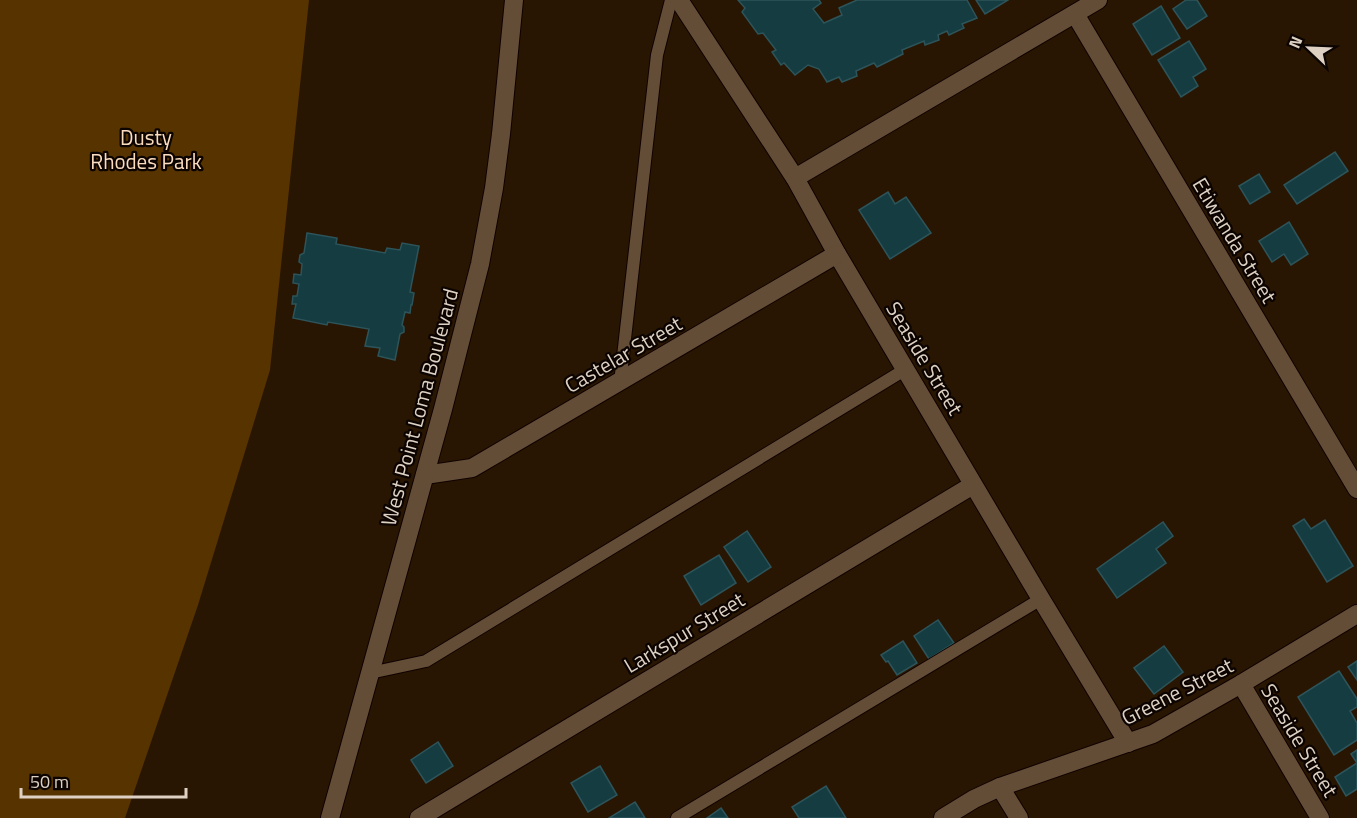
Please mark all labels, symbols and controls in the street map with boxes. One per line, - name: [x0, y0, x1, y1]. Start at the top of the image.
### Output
- north arrow: [1279, 18, 1339, 78]
- text: N: [1282, 32, 1308, 52]
- park label: Dusty Rhodes Park: [90, 121, 202, 177]
- street label: Etiwanda Street: [1185, 171, 1285, 309]
- street label: West Point Loma Boulevard: [372, 285, 466, 529]
- street label: Seaside Street: [878, 295, 972, 421]
- street label: Castelar Street: [558, 307, 688, 401]
- street label: Larkspur Street: [618, 583, 751, 681]
- street label: Greene Street: [1115, 649, 1239, 733]
- street label: Seaside Street: [1253, 677, 1347, 803]
- scale bar: [21, 761, 186, 799]
- text: 50 m: [30, 768, 69, 795]

